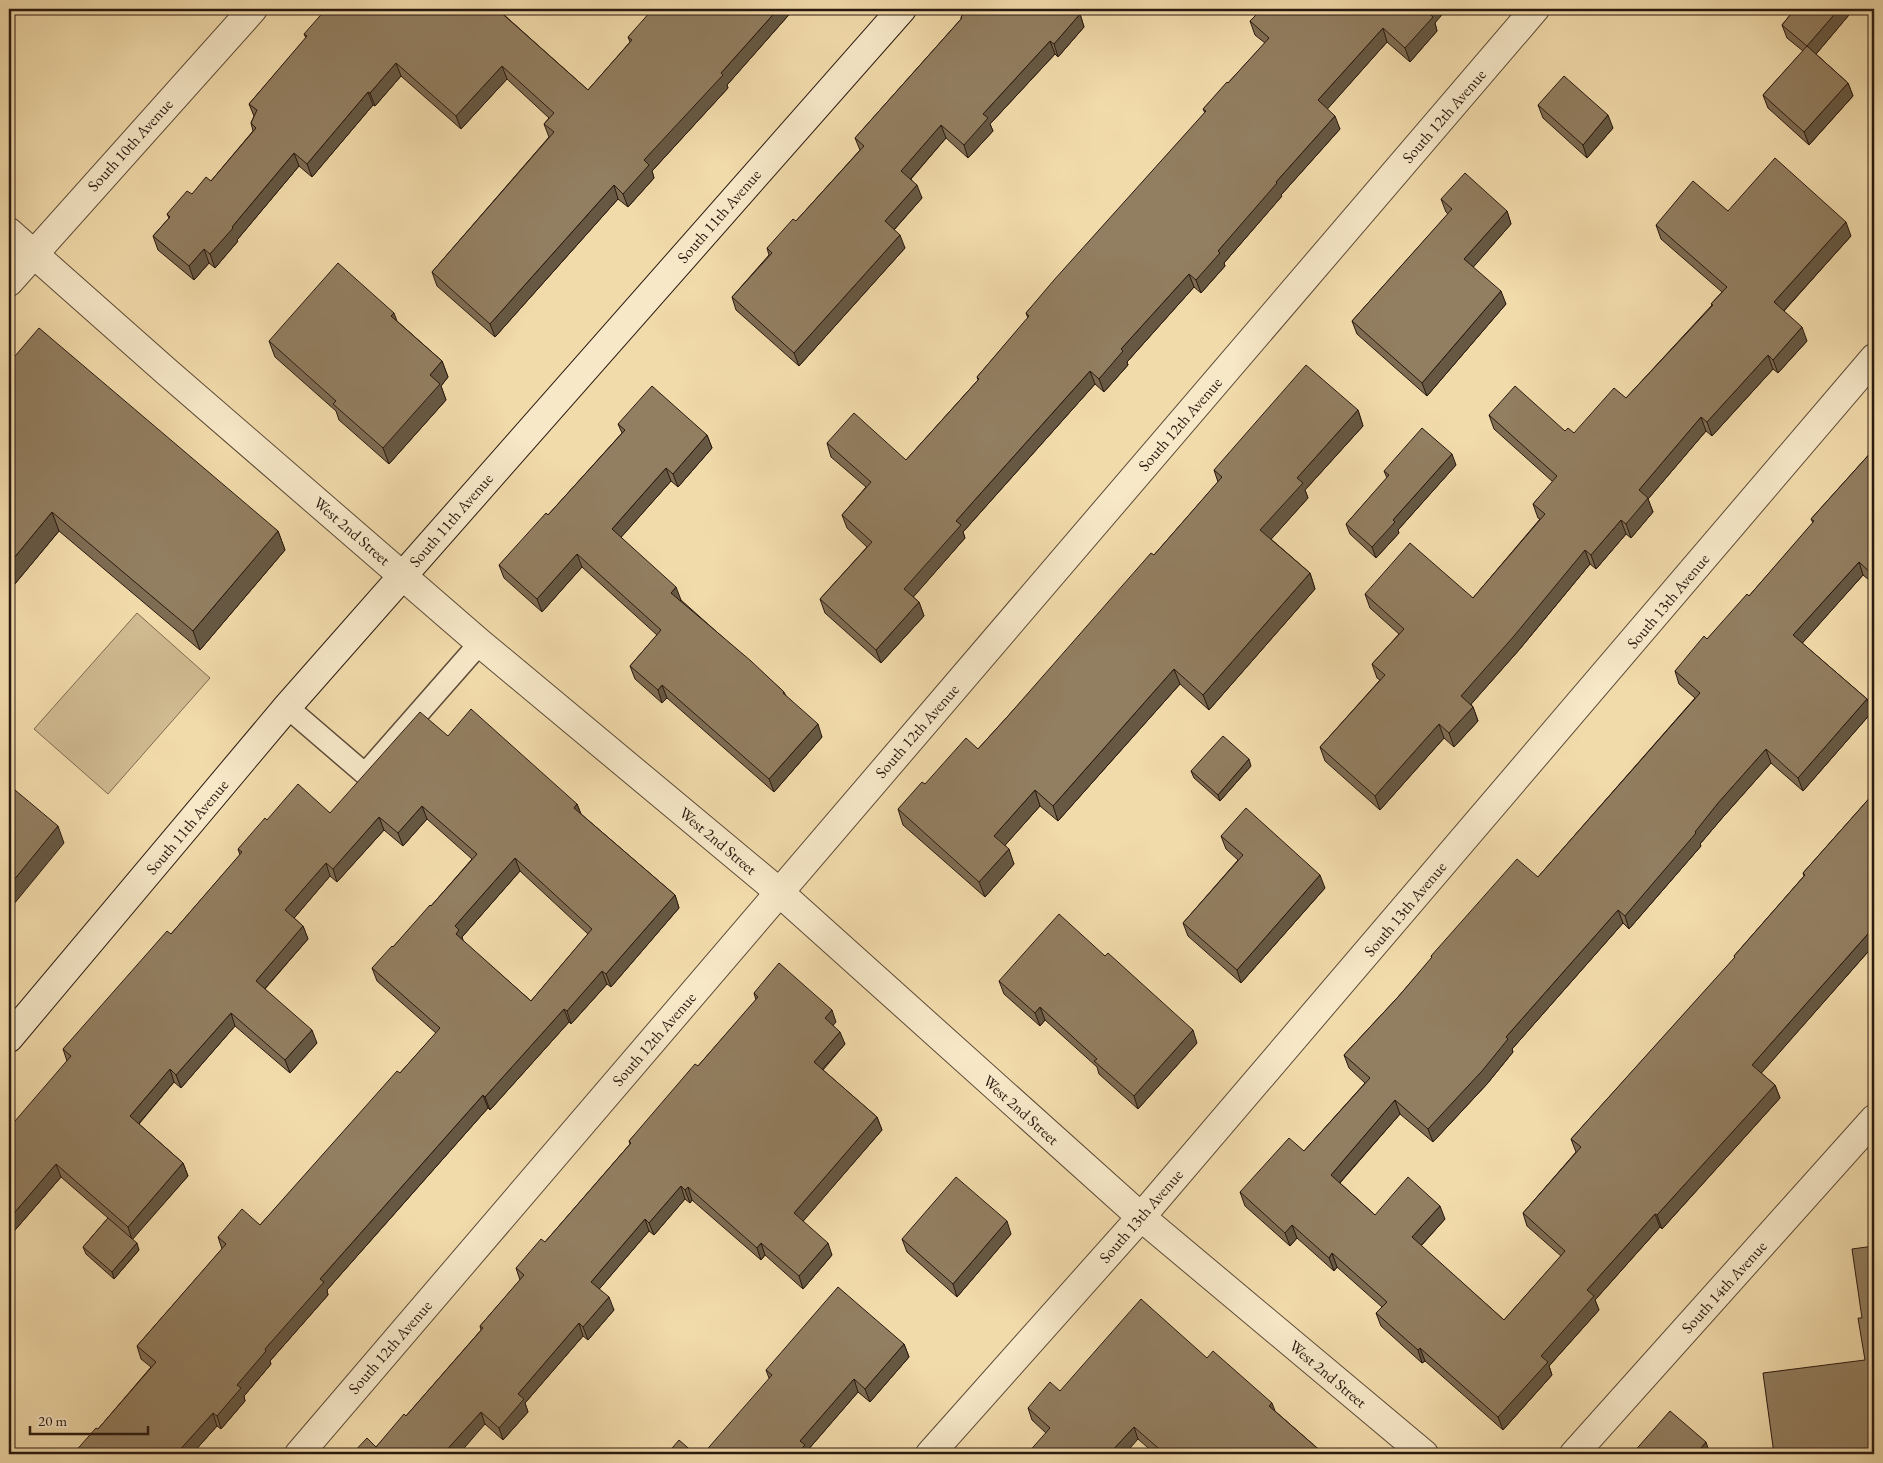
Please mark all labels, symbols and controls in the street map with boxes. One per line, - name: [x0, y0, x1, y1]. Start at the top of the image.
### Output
- street label: South 12th Avenue: [1397, 65, 1491, 167]
- street label: South 10th Avenue: [83, 94, 177, 196]
- street label: South 11th Avenue: [672, 165, 766, 267]
- street label: South 12th Avenue: [1133, 373, 1227, 475]
- street label: South 11th Avenue: [404, 469, 498, 571]
- street label: West 2nd Street: [309, 492, 395, 570]
- street label: South 13th Avenue: [1622, 549, 1714, 653]
- street label: South 12th Avenue: [870, 680, 964, 782]
- street label: South 11th Avenue: [141, 775, 233, 879]
- street label: West 2nd Street: [675, 802, 761, 880]
- street label: South 13th Avenue: [1359, 857, 1451, 961]
- street label: South 12th Avenue: [607, 988, 701, 1090]
- street label: West 2nd Street: [979, 1070, 1063, 1150]
- street label: South 13th Avenue: [1094, 1165, 1188, 1267]
- street label: South 14th Avenue: [1677, 1236, 1771, 1338]
- street label: South 12th Avenue: [343, 1296, 437, 1398]
- street label: West 2nd Street: [1285, 1335, 1371, 1413]
- scale bar: [30, 1403, 148, 1435]
- text: 20 m: [38, 1411, 67, 1430]

